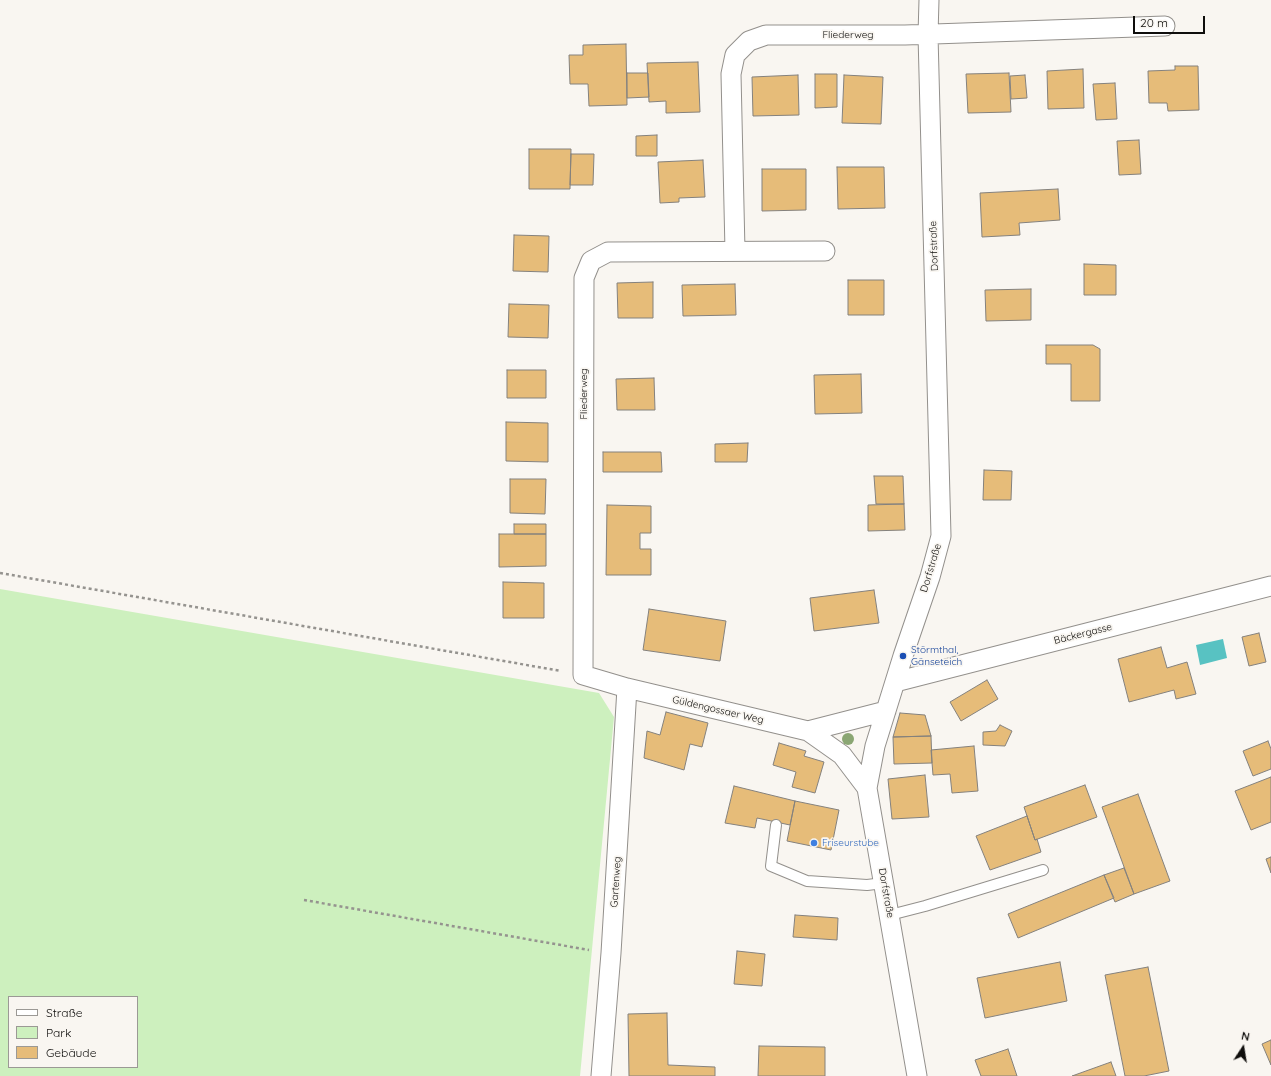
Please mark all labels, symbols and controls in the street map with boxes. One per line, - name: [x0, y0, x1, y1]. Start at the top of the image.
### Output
- scale bar: [1135, 8, 1207, 34]
- text: 20 m: [1140, 15, 1168, 30]
- street label: Fliederweg: [822, 29, 874, 41]
- street label: Dorfstraße: [927, 221, 941, 271]
- street label: Fliederweg: [578, 368, 590, 420]
- street label: Dorfstraße: [918, 542, 944, 594]
- street label: Bäckergasse: [1053, 621, 1113, 647]
- place label: Störmthal, Gänseteich: [911, 644, 962, 668]
- marker: Störmthal, Gänseteich: [898, 651, 908, 661]
- street label: Güldengossaer Weg: [671, 694, 765, 726]
- place label: Friseurstube: [822, 837, 879, 849]
- marker: Friseurstube: [809, 838, 819, 848]
- street label: Gartenweg: [608, 856, 624, 908]
- street label: Dorfstraße: [876, 867, 896, 919]
- legend: [8, 996, 138, 1068]
- text: Straße: [46, 1005, 83, 1020]
- text: Park: [46, 1025, 71, 1040]
- north arrow: [1223, 1028, 1263, 1068]
- text: N: [1240, 1029, 1251, 1044]
- text: Gebäude: [46, 1045, 96, 1060]

